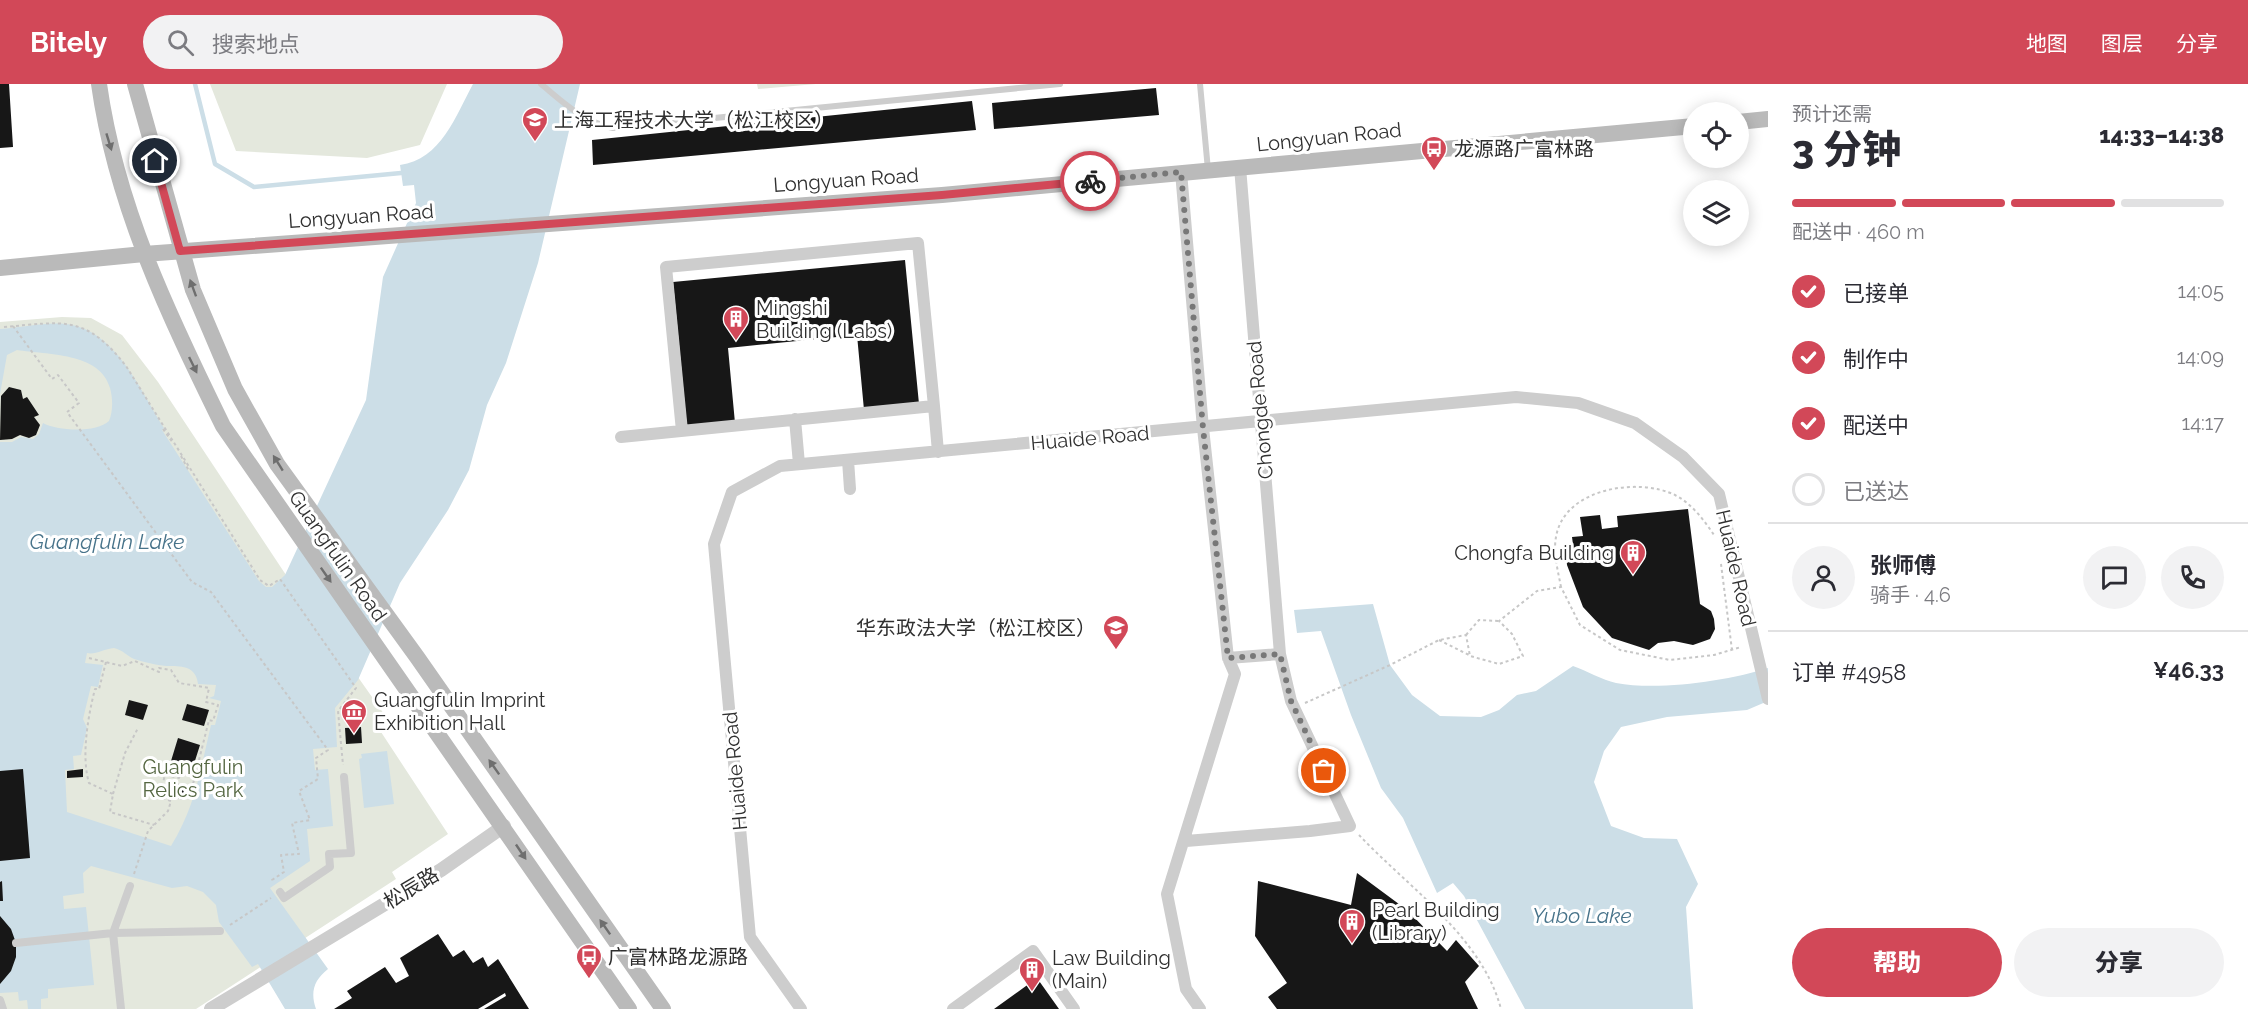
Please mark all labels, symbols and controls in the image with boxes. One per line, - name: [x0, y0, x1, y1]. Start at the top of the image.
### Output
- search box: [143, 15, 563, 69]
- text: Bitely: [30, 26, 107, 59]
- icon: search: [164, 26, 197, 59]
- text: 搜索地点: [212, 31, 300, 57]
- text: 地图: [2026, 31, 2068, 56]
- text: 图层: [2101, 31, 2143, 56]
- text: 分享: [2176, 31, 2218, 56]
- map controls: [1683, 102, 1749, 246]
- button: locate: [1683, 102, 1749, 168]
- text: 预计还需: [1792, 102, 1872, 126]
- school or university icon: 上海工程技术大学（松江校区）: [520, 105, 550, 143]
- place label: 上海工程技术大学（松江校区）: [554, 108, 834, 132]
- street label: Longyuan Road: [1255, 117, 1403, 157]
- text: 14:33–14:38: [2099, 122, 2224, 148]
- text: 3 分钟: [1792, 126, 1901, 172]
- one-way arrow: [105, 133, 114, 151]
- bus stop icon: 龙源路广富林路: [1419, 134, 1449, 172]
- pin: [129, 135, 180, 186]
- place label: 龙源路广富林路: [1454, 137, 1594, 161]
- icon: home: [138, 144, 171, 177]
- courier: [1060, 151, 1120, 211]
- street label: Longyuan Road: [772, 163, 920, 197]
- icon: bike: [1074, 165, 1107, 198]
- button: layers: [1683, 180, 1749, 246]
- street label: Longyuan Road: [287, 199, 435, 233]
- text: 配送中 · 460 m: [1792, 220, 1925, 244]
- icon: check: [1792, 275, 1825, 308]
- one-way arrow: [187, 279, 197, 297]
- text: 14:05: [2178, 279, 2224, 303]
- text: 已接单: [1843, 280, 1909, 306]
- place label: Mingshi Building (Labs): [756, 296, 892, 343]
- building icon: Mingshi Building (Labs): [721, 304, 751, 342]
- street label: Chongde Road: [1242, 340, 1278, 480]
- icon: check: [1792, 341, 1825, 374]
- text: 14:09: [2177, 345, 2224, 369]
- text: 制作中: [1843, 346, 1909, 372]
- one-way arrow: [189, 356, 198, 373]
- icon: check: [1792, 407, 1825, 440]
- text: 14:17: [2182, 411, 2224, 435]
- text: 配送中: [1843, 412, 1909, 438]
- street label: Huaide Road: [1030, 421, 1150, 455]
- one-way arrow: [272, 455, 283, 471]
- text: 已送达: [1843, 478, 1909, 504]
- street label: Guangfulin Road: [284, 486, 392, 626]
- street label: Huaide Road: [1711, 507, 1761, 629]
- water label: Guangfulin Lake: [30, 529, 184, 554]
- building icon: Chongfa Building: [1618, 538, 1648, 576]
- place label: Chongfa Building: [1454, 541, 1614, 565]
- button: person: [1792, 546, 1855, 609]
- button: chat: [2083, 546, 2146, 609]
- button: phone: [2161, 546, 2224, 609]
- text: 张师傅: [1870, 552, 1936, 578]
- one-way arrow: [320, 567, 332, 583]
- text: 骑手 · 4.6: [1870, 583, 1951, 607]
- school or university icon: 华东政法大学（松江校区）: [1101, 613, 1131, 651]
- place label: 华东政法大学（松江校区）: [856, 616, 1096, 640]
- text: ¥46.33: [2153, 657, 2224, 683]
- text: 订单 #4958: [1792, 659, 1906, 685]
- place label: Guangfulin Imprint Exhibition Hall: [374, 688, 546, 735]
- museum icon: Guangfulin Imprint Exhibition Hall: [339, 697, 369, 735]
- street label: Huaide Road: [718, 711, 752, 831]
- pin: [1298, 745, 1349, 796]
- icon: bag: [1307, 754, 1340, 787]
- park label: Guangfulin Relics Park: [142, 755, 244, 802]
- one-way arrow: [488, 759, 500, 775]
- one-way arrow: [515, 843, 527, 859]
- street label: 松辰路: [379, 862, 443, 914]
- place label: Pearl Building (Library): [1372, 898, 1500, 945]
- water label: Yubo Lake: [1532, 903, 1632, 928]
- building icon: Pearl Building (Library): [1337, 907, 1367, 945]
- one-way arrow: [599, 919, 611, 935]
- button: 帮助: [1792, 928, 2002, 997]
- button: 分享: [2014, 928, 2224, 997]
- bus stop icon: 广富林路龙源路: [574, 942, 604, 980]
- place label: 广富林路龙源路: [608, 945, 748, 969]
- place label: Law Building (Main): [1052, 946, 1171, 993]
- building icon: Law Building (Main): [1017, 955, 1047, 993]

